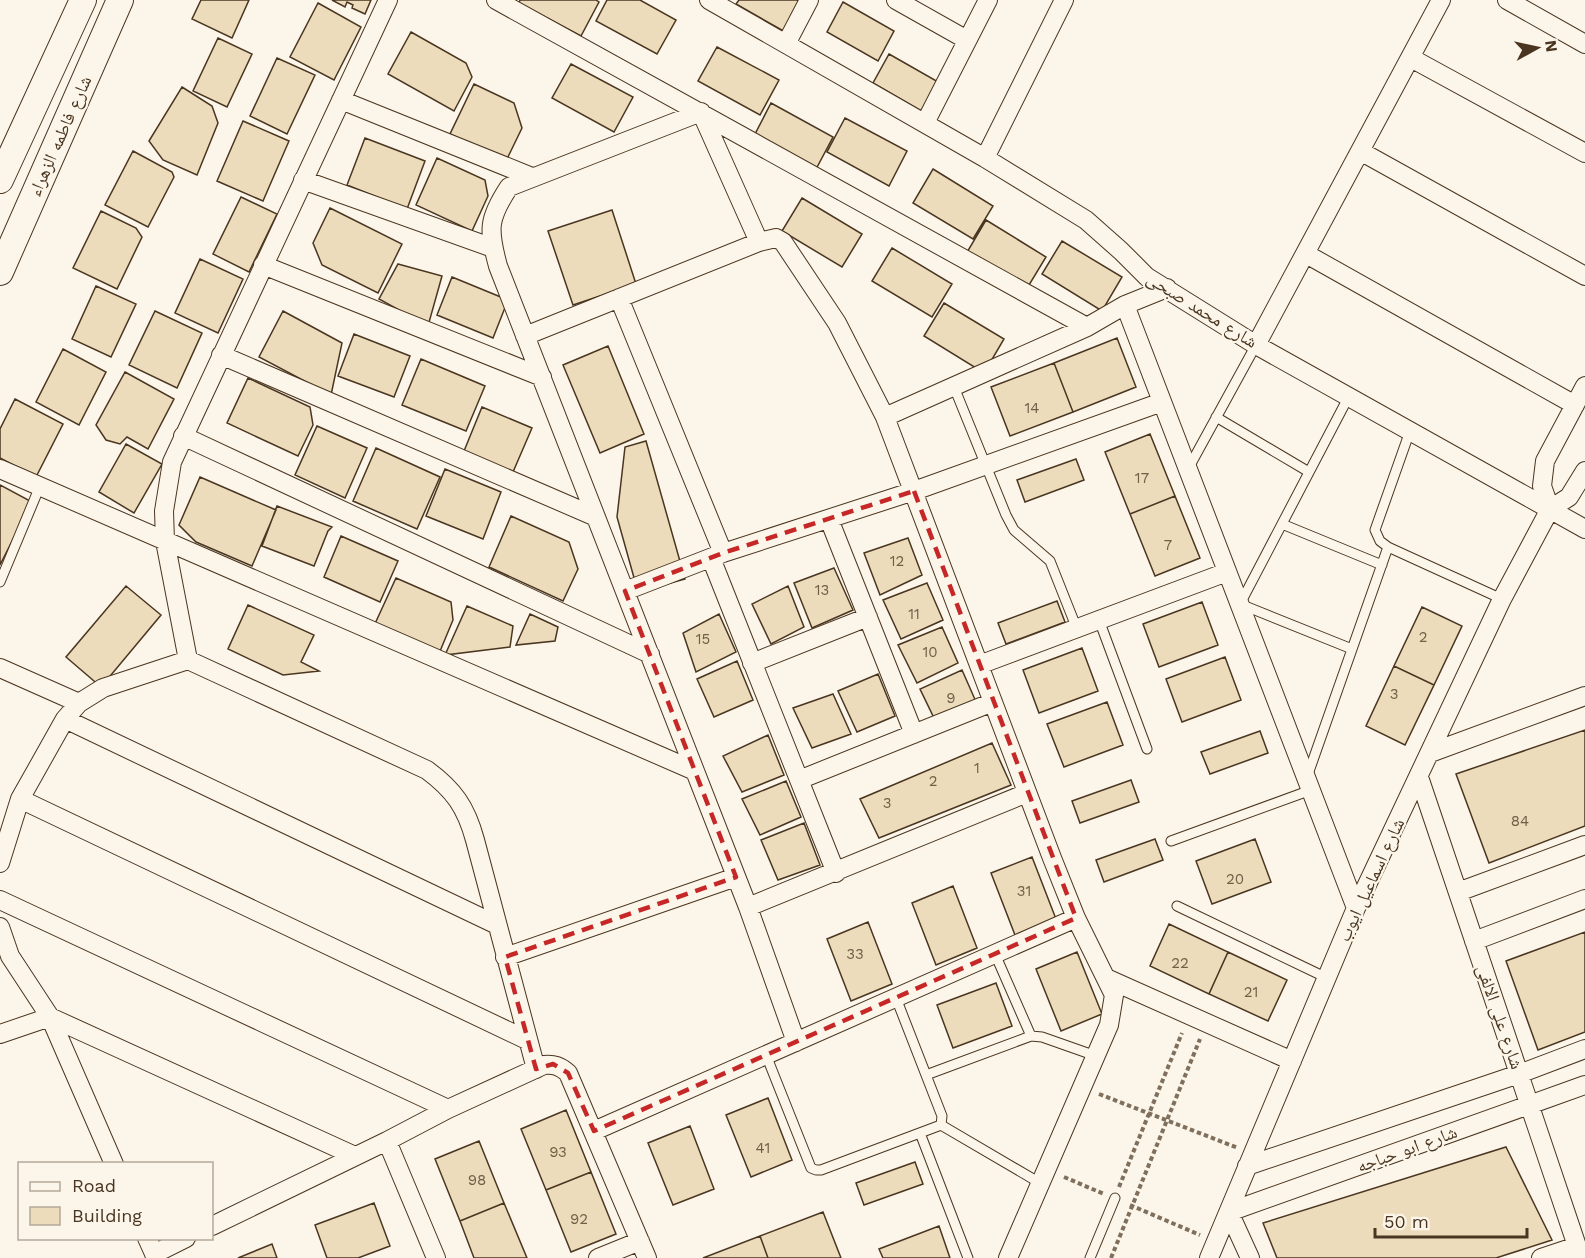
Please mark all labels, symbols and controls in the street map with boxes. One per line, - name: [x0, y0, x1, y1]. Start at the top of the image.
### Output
- north arrow: [1507, 18, 1567, 78]
- text: N: [1541, 39, 1562, 53]
- street label: شارع فاطمه الزهراء: [24, 72, 96, 200]
- street label: شارع محمد صبحى: [1143, 267, 1261, 353]
- house number: 14: [1024, 399, 1040, 417]
- house number: 17: [1135, 469, 1149, 487]
- house number: 7: [1164, 536, 1172, 554]
- house number: 12: [890, 552, 904, 570]
- house number: 13: [815, 581, 829, 599]
- house number: 11: [908, 605, 920, 623]
- house number: 2: [1419, 628, 1427, 646]
- house number: 15: [696, 630, 710, 648]
- house number: 10: [922, 643, 938, 661]
- house number: 3: [1390, 685, 1398, 703]
- house number: 9: [946, 689, 956, 707]
- house number: 1: [974, 759, 980, 777]
- house number: 2: [929, 772, 937, 790]
- house number: 3: [883, 794, 891, 812]
- house number: 84: [1511, 812, 1529, 830]
- street label: شارع اسماعيل ايوب: [1333, 815, 1409, 945]
- house number: 20: [1226, 870, 1244, 888]
- house number: 31: [1017, 882, 1031, 900]
- house number: 33: [846, 945, 864, 963]
- house number: 22: [1171, 954, 1189, 972]
- street label: شارع على الالفى: [1472, 962, 1528, 1072]
- house number: 21: [1244, 983, 1258, 1001]
- street label: شارع ابو حباجه: [1354, 1121, 1460, 1177]
- house number: 41: [756, 1139, 770, 1157]
- house number: 93: [549, 1143, 567, 1161]
- legend: [18, 1162, 213, 1240]
- house number: 98: [468, 1171, 486, 1189]
- text: Road: [72, 1175, 116, 1196]
- scale bar: [1375, 1201, 1526, 1239]
- text: Building: [72, 1205, 142, 1226]
- house number: 92: [570, 1210, 588, 1228]
- text: 50 m: [1384, 1211, 1429, 1232]

